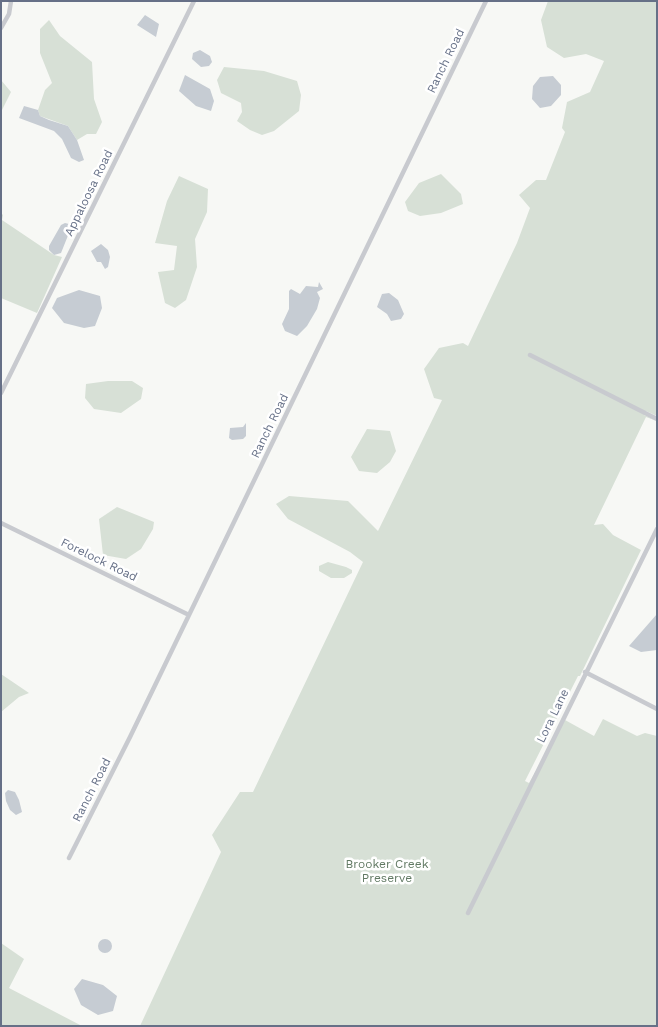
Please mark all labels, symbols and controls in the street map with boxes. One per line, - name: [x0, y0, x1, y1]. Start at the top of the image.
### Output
- street label: Ranch Road: [424, 27, 468, 95]
- street label: Appaloosa Road: [62, 147, 116, 239]
- street label: Ranch Road: [248, 392, 292, 460]
- street label: Forelock Road: [58, 535, 140, 585]
- street label: Lora Lane: [534, 687, 572, 745]
- street label: Ranch Road: [70, 756, 114, 824]
- park label: Brooker Creek Preserve: [345, 857, 429, 885]

